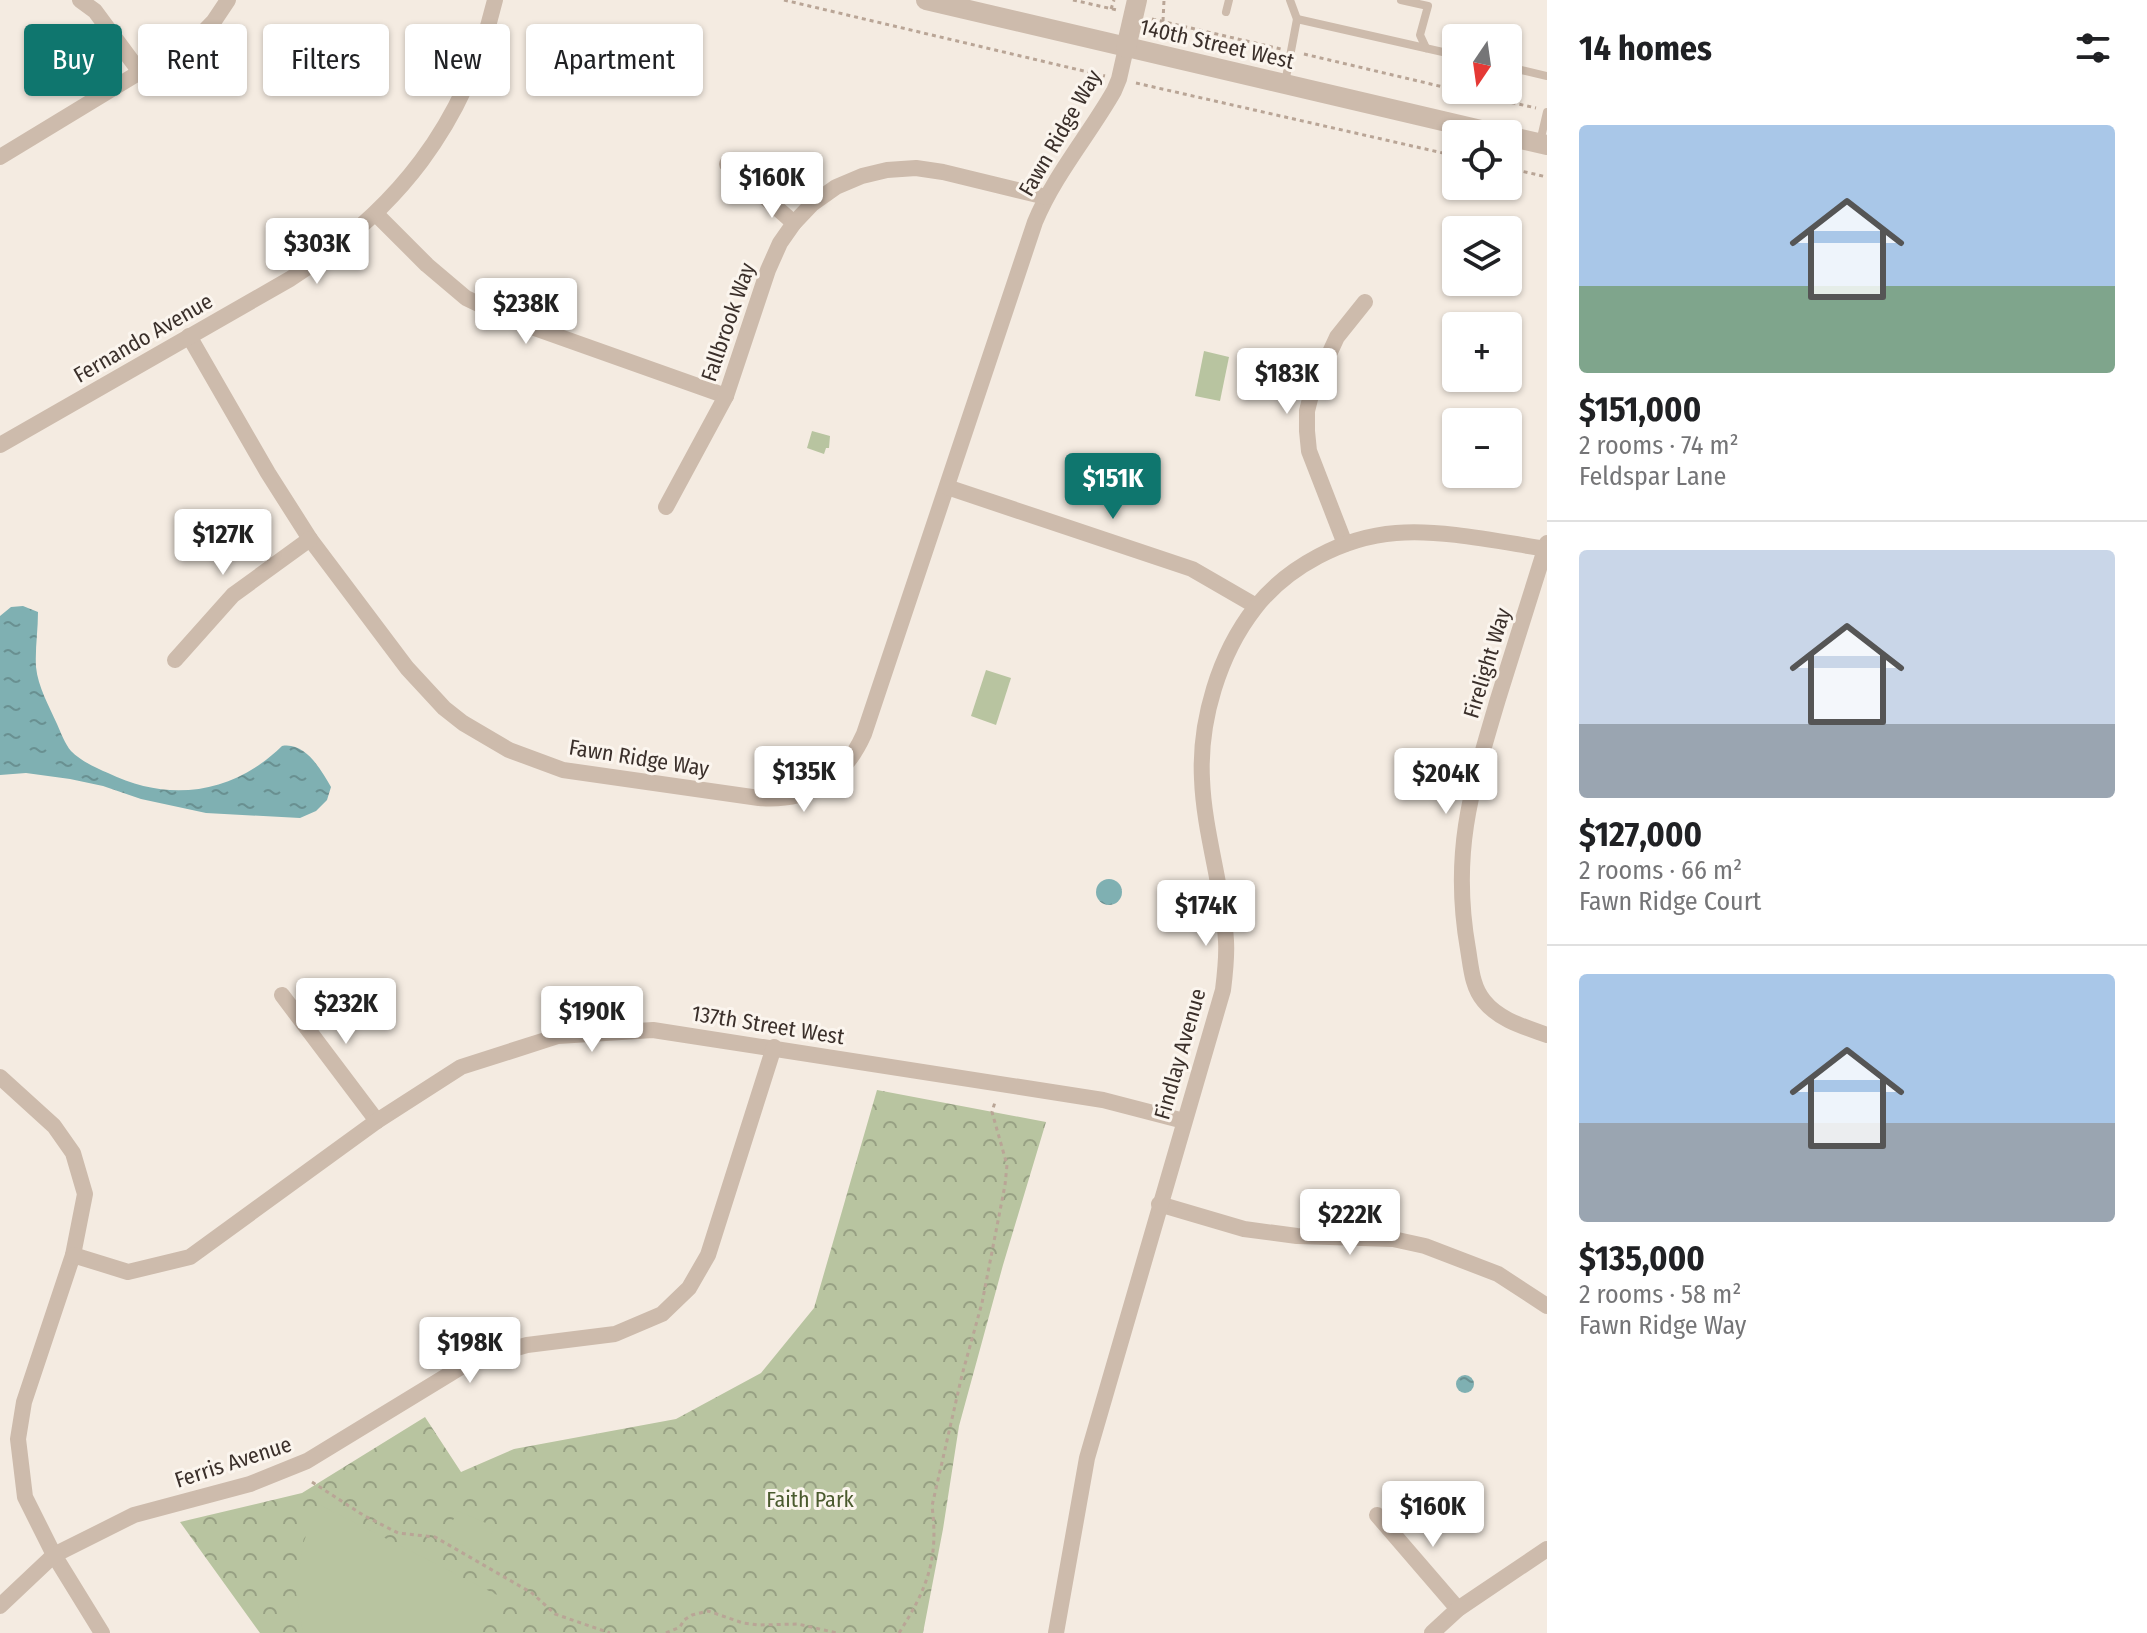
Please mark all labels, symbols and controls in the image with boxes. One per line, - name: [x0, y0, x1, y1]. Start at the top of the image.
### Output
- street label: 140th Street West: [1137, 13, 1298, 75]
- chip: Buy: [24, 24, 122, 96]
- chip: Rent: [138, 24, 247, 96]
- chip: Filters: [263, 24, 389, 96]
- chip: New: [405, 24, 510, 96]
- chip: Apartment: [526, 24, 703, 96]
- north arrow: [1442, 24, 1522, 104]
- map controls: [1442, 24, 1522, 488]
- icon: filters: [2071, 26, 2115, 70]
- text: 14 homes: [1579, 28, 1712, 69]
- street label: Fawn Ridge Way: [1013, 65, 1107, 201]
- button: locate: [1442, 120, 1522, 200]
- pin: $160K: [716, 152, 828, 220]
- text: $160K: [739, 162, 805, 193]
- icon: home: [1775, 177, 1919, 321]
- button: layers: [1442, 216, 1522, 296]
- pin: $303K: [261, 218, 373, 286]
- text: $303K: [284, 228, 350, 259]
- street label: Fallbrook Way: [695, 259, 761, 385]
- pin: $238K: [470, 278, 582, 346]
- street label: Fernando Avenue: [69, 287, 217, 389]
- text: $238K: [493, 288, 559, 319]
- button: +: [1442, 312, 1522, 392]
- pin: $183K: [1231, 348, 1343, 416]
- text: $183K: [1255, 358, 1319, 389]
- text: $151,000: [1579, 389, 1701, 430]
- button: −: [1442, 408, 1522, 488]
- text: 2 rooms · 74 m²: [1579, 430, 1739, 461]
- pin: $151K: [1057, 453, 1169, 521]
- text: Feldspar Lane: [1579, 461, 1726, 492]
- text: $151K: [1083, 463, 1143, 494]
- pin: $127K: [167, 509, 279, 577]
- text: $127K: [192, 519, 254, 550]
- icon: home: [1775, 602, 1919, 746]
- street label: Firelight Way: [1457, 604, 1517, 722]
- street label: Fawn Ridge Way: [567, 734, 711, 782]
- pin: $135K: [748, 746, 860, 814]
- pin: $204K: [1390, 748, 1502, 816]
- text: $135K: [772, 756, 836, 787]
- text: $204K: [1412, 758, 1480, 789]
- text: $127,000: [1579, 814, 1702, 855]
- text: 2 rooms · 66 m²: [1579, 855, 1742, 886]
- pin: $174K: [1150, 880, 1262, 948]
- text: Fawn Ridge Court: [1579, 886, 1761, 917]
- text: $174K: [1175, 890, 1237, 921]
- pin: $232K: [290, 978, 402, 1046]
- street label: Findlay Avenue: [1148, 985, 1212, 1123]
- pin: $190K: [536, 986, 648, 1054]
- text: $232K: [314, 988, 378, 1019]
- text: $190K: [559, 996, 625, 1027]
- street label: 137th Street West: [690, 1000, 847, 1051]
- icon: home: [1775, 1026, 1919, 1170]
- pin: $222K: [1294, 1189, 1406, 1257]
- text: $222K: [1318, 1199, 1382, 1230]
- text: $135,000: [1579, 1238, 1705, 1279]
- text: 2 rooms · 58 m²: [1579, 1279, 1741, 1310]
- text: Fawn Ridge Way: [1579, 1310, 1746, 1341]
- pin: $198K: [414, 1317, 526, 1385]
- text: $198K: [437, 1327, 503, 1358]
- street label: Ferris Avenue: [171, 1430, 295, 1494]
- pin: $160K: [1377, 1481, 1489, 1549]
- park label: Faith Park: [766, 1486, 855, 1513]
- text: $160K: [1400, 1491, 1466, 1522]

